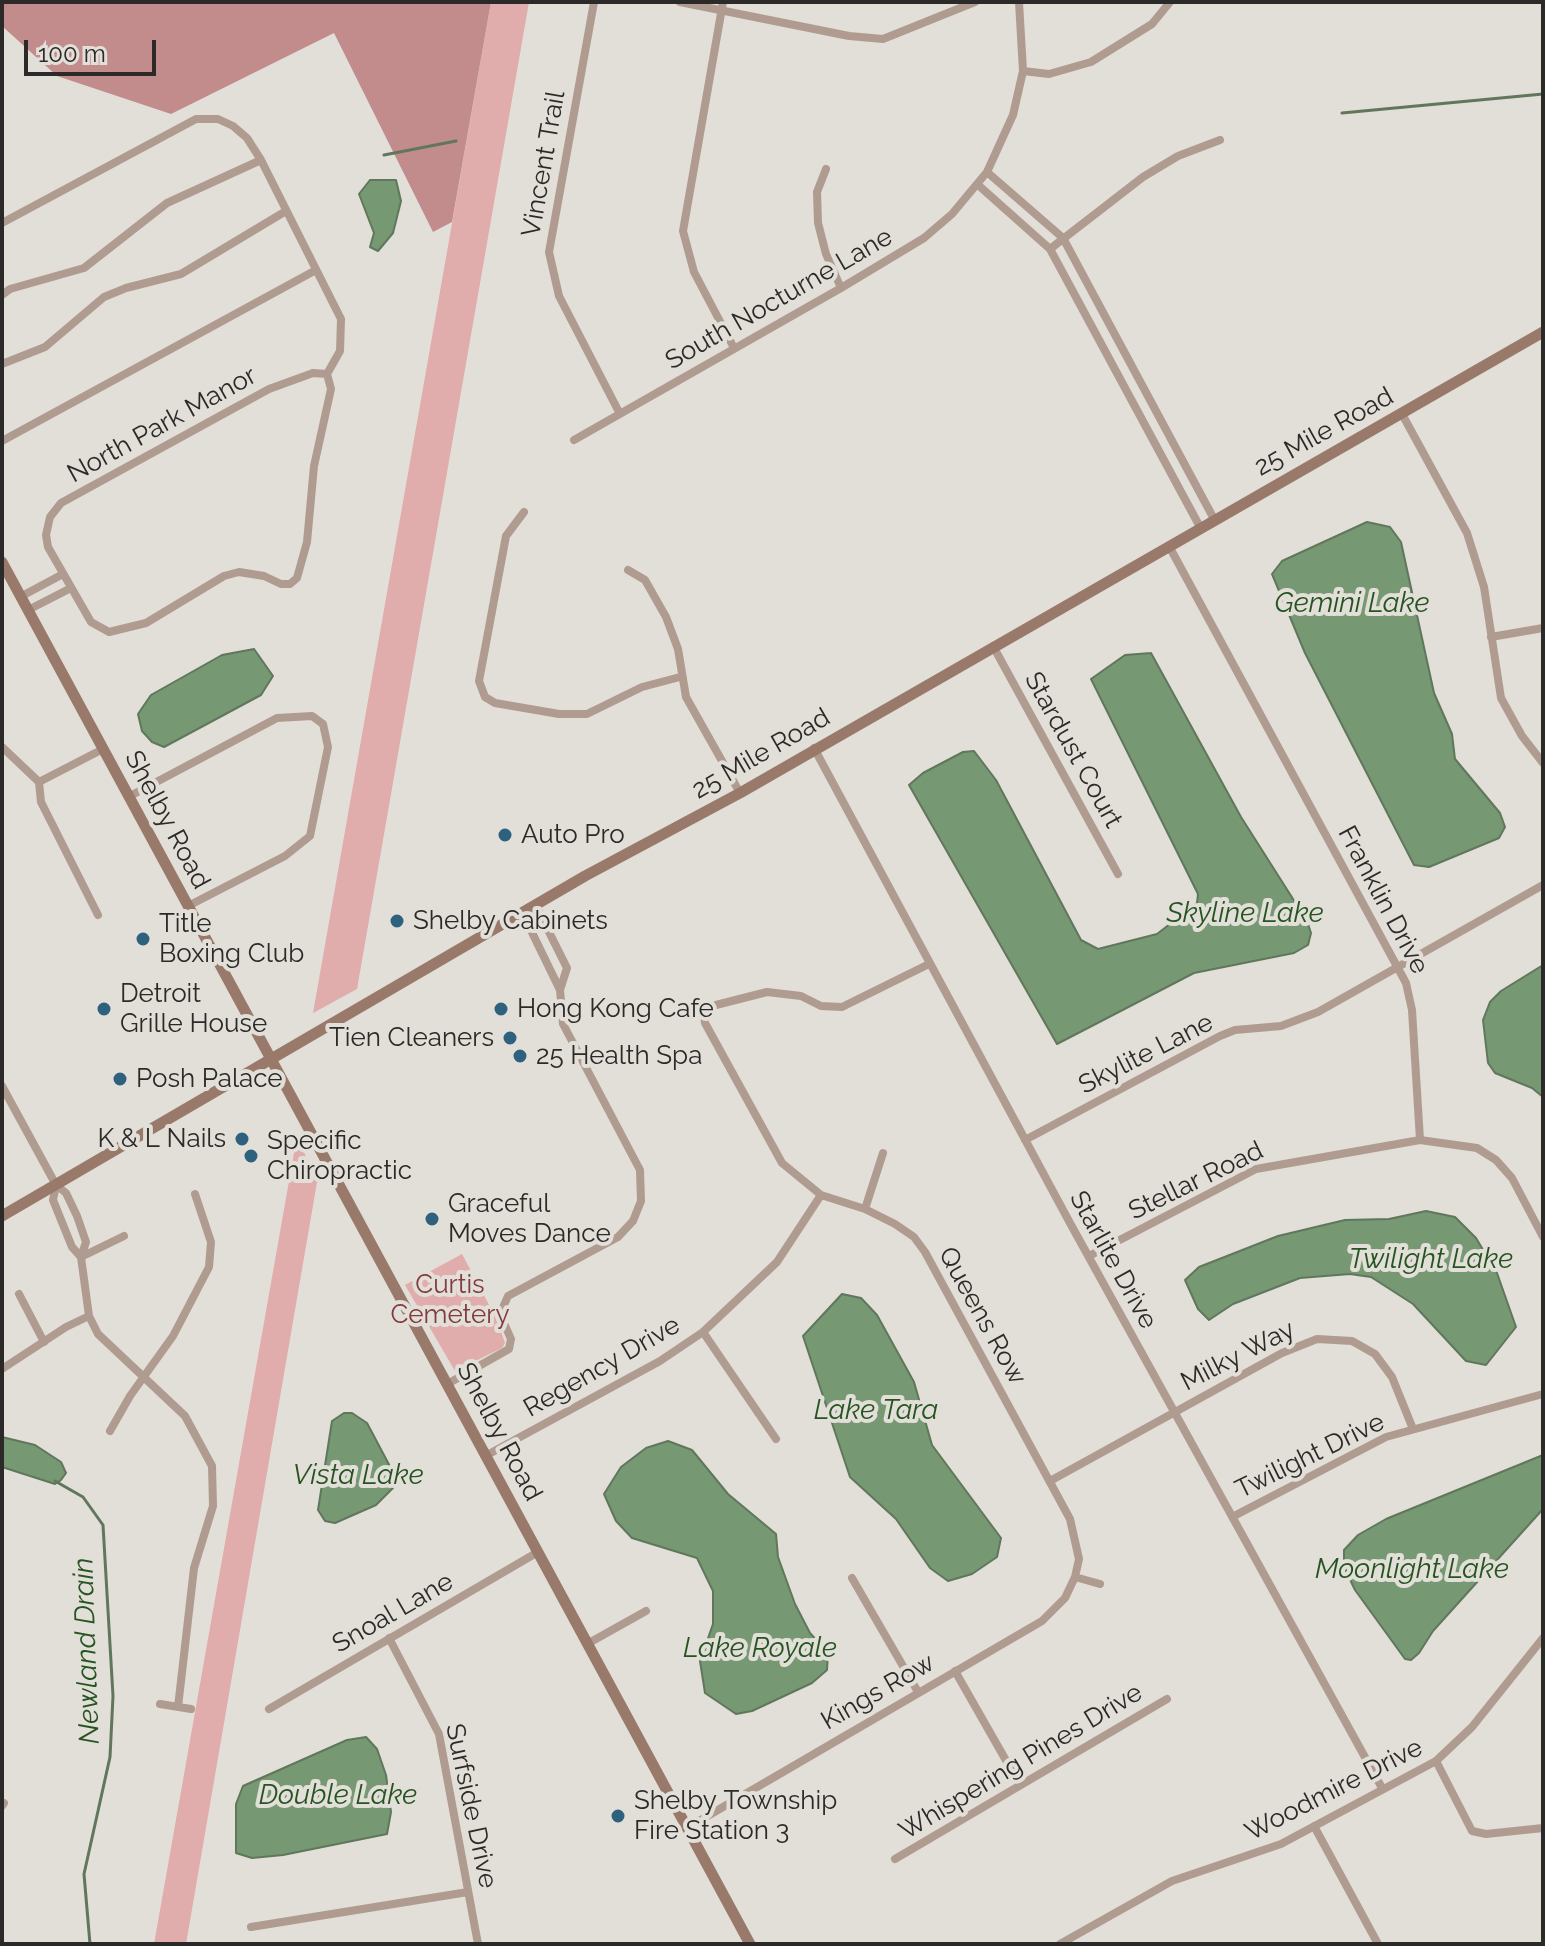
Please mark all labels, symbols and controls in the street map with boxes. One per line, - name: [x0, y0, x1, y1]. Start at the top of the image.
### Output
- scale bar: [28, 24, 160, 74]
- text: 100 m: [38, 39, 106, 68]
- street label: Vincent Trail: [516, 89, 572, 239]
- street label: South Nocturne Lane: [660, 221, 898, 377]
- street label: North Park Manor: [62, 360, 262, 490]
- street label: 25 Mile Road: [1249, 381, 1399, 483]
- water label: Gemini Lake: [1275, 587, 1429, 621]
- street label: Stardust Court: [1017, 667, 1129, 833]
- street label: 25 Mile Road: [686, 702, 836, 806]
- street label: Shelby Road: [118, 746, 216, 894]
- place label: Auto Pro: [521, 819, 625, 851]
- street label: Franklin Drive: [1331, 821, 1435, 979]
- marker: Auto Pro: [496, 826, 514, 844]
- water label: Skyline Lake: [1166, 897, 1324, 931]
- place label: Shelby Cabinets: [413, 905, 608, 937]
- place label: Title Boxing Club: [159, 908, 304, 970]
- marker: Shelby Cabinets: [388, 912, 406, 930]
- marker: Title Boxing Club: [134, 930, 152, 948]
- place label: Detroit Grille House: [120, 978, 267, 1040]
- place label: Hong Kong Cafe: [517, 993, 714, 1025]
- marker: Detroit Grille House: [95, 1000, 113, 1018]
- marker: Hong Kong Cafe: [492, 1000, 510, 1018]
- street label: Skylite Lane: [1074, 1007, 1218, 1101]
- place label: Tien Cleaners: [329, 1022, 494, 1054]
- marker: Tien Cleaners: [501, 1029, 519, 1047]
- place label: 25 Health Spa: [536, 1040, 702, 1072]
- marker: 25 Health Spa: [511, 1047, 529, 1065]
- place label: Posh Palace: [136, 1063, 283, 1095]
- marker: Posh Palace: [111, 1070, 129, 1088]
- place label: K & L Nails: [97, 1123, 226, 1155]
- place label: Specific Chiropractic: [267, 1125, 412, 1186]
- marker: K & L Nails: [233, 1130, 251, 1148]
- street label: Stellar Road: [1124, 1135, 1268, 1227]
- marker: Specific Chiropractic: [242, 1147, 260, 1165]
- street label: Starlite Drive: [1062, 1186, 1164, 1334]
- place label: Graceful Moves Dance: [448, 1188, 611, 1250]
- marker: Graceful Moves Dance: [423, 1210, 441, 1228]
- street label: Queens Row: [931, 1242, 1033, 1390]
- water label: Twilight Lake: [1349, 1243, 1513, 1277]
- park label: Curtis Cemetery: [390, 1269, 510, 1330]
- street label: Regency Drive: [518, 1310, 686, 1424]
- street label: Milky Way: [1176, 1314, 1300, 1398]
- street label: Shelby Road: [450, 1358, 548, 1506]
- water label: Lake Tara: [814, 1394, 938, 1428]
- street label: Twilight Drive: [1230, 1407, 1390, 1505]
- water label: Vista Lake: [292, 1459, 424, 1493]
- water label: Moonlight Lake: [1315, 1553, 1509, 1587]
- water label: Newland Drain: [67, 1557, 107, 1745]
- street label: Snoal Lane: [327, 1566, 459, 1660]
- water label: Lake Royale: [683, 1632, 837, 1666]
- street label: Kings Row: [816, 1647, 940, 1737]
- street label: Whispering Pines Drive: [894, 1677, 1148, 1847]
- street label: Surfside Drive: [438, 1721, 504, 1891]
- street label: Woodmire Drive: [1240, 1732, 1428, 1848]
- water label: Double Lake: [259, 1779, 417, 1813]
- place label: Shelby Township Fire Station 3: [634, 1785, 837, 1846]
- marker: Shelby Township Fire Station 3: [609, 1807, 627, 1825]

